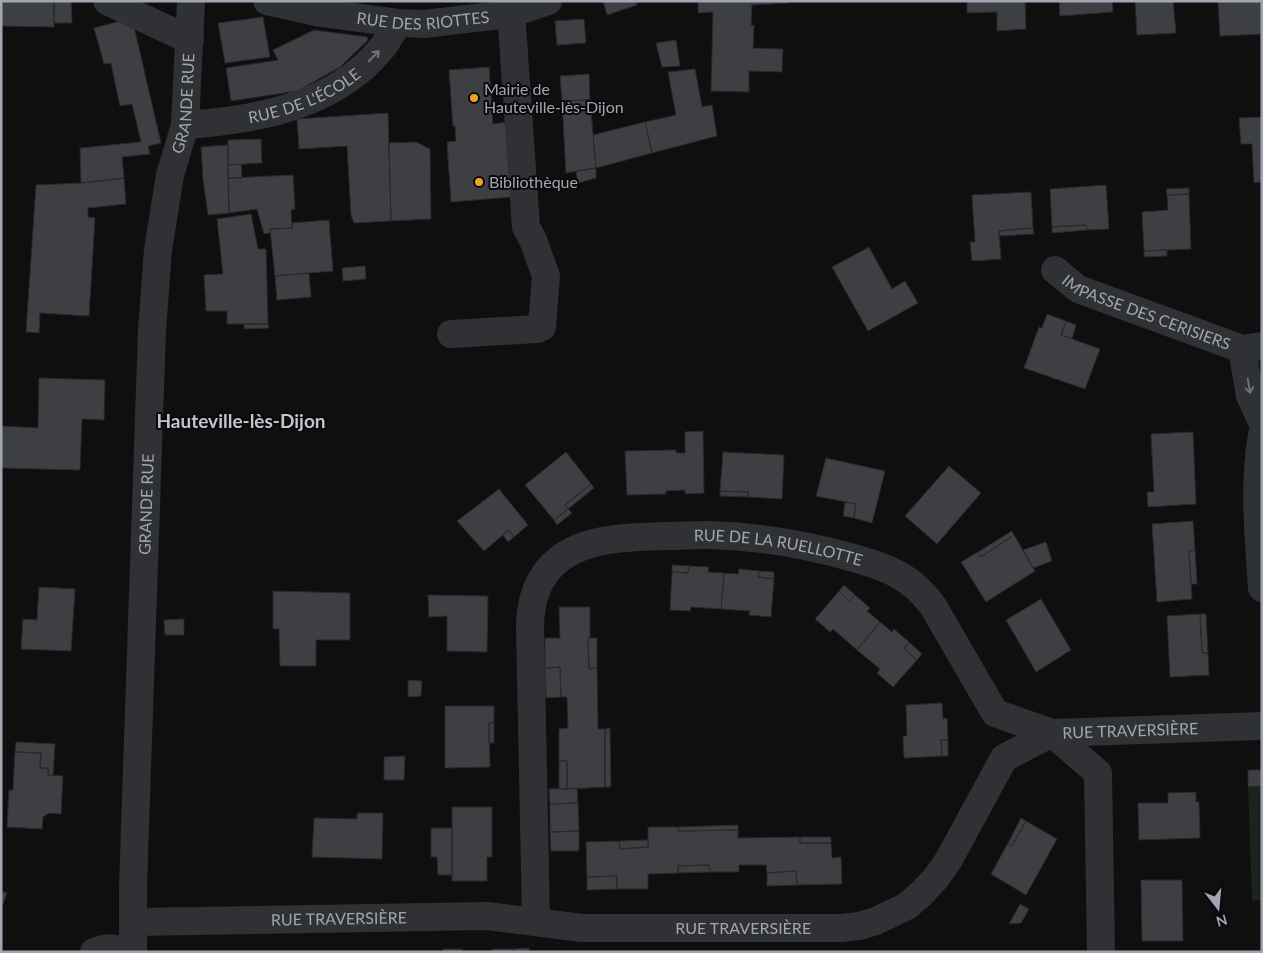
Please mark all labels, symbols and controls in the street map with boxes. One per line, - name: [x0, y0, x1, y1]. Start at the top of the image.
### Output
- street label: RUE DES RIOTTES: [356, 6, 490, 33]
- one-way arrow: [368, 50, 380, 63]
- street label: GRANDE RUE: [167, 53, 197, 156]
- street label: RUE DE L'ÉCOLE: [246, 64, 364, 126]
- place label: Mairie de Hauteville-lès-Dijon: [484, 79, 624, 116]
- marker: Mairie de Hauteville-lès-Dijon: [468, 92, 480, 104]
- place label: Bibliothèque: [489, 172, 578, 191]
- marker: Bibliothèque: [473, 176, 485, 188]
- street label: IMPASSE DES CERISIERS: [1059, 270, 1234, 353]
- one-way arrow: [1244, 378, 1254, 394]
- district label: Hauteville-lès-Dijon: [156, 409, 326, 432]
- street label: GRANDE RUE: [134, 453, 157, 555]
- street label: RUE DE LA RUELLOTTE: [694, 525, 865, 569]
- street label: RUE TRAVERSIÈRE: [1062, 718, 1199, 742]
- north arrow: [1193, 883, 1243, 933]
- street label: RUE TRAVERSIÈRE: [271, 907, 407, 929]
- text: N: [1214, 911, 1229, 931]
- street label: RUE TRAVERSIÈRE: [675, 918, 811, 937]

